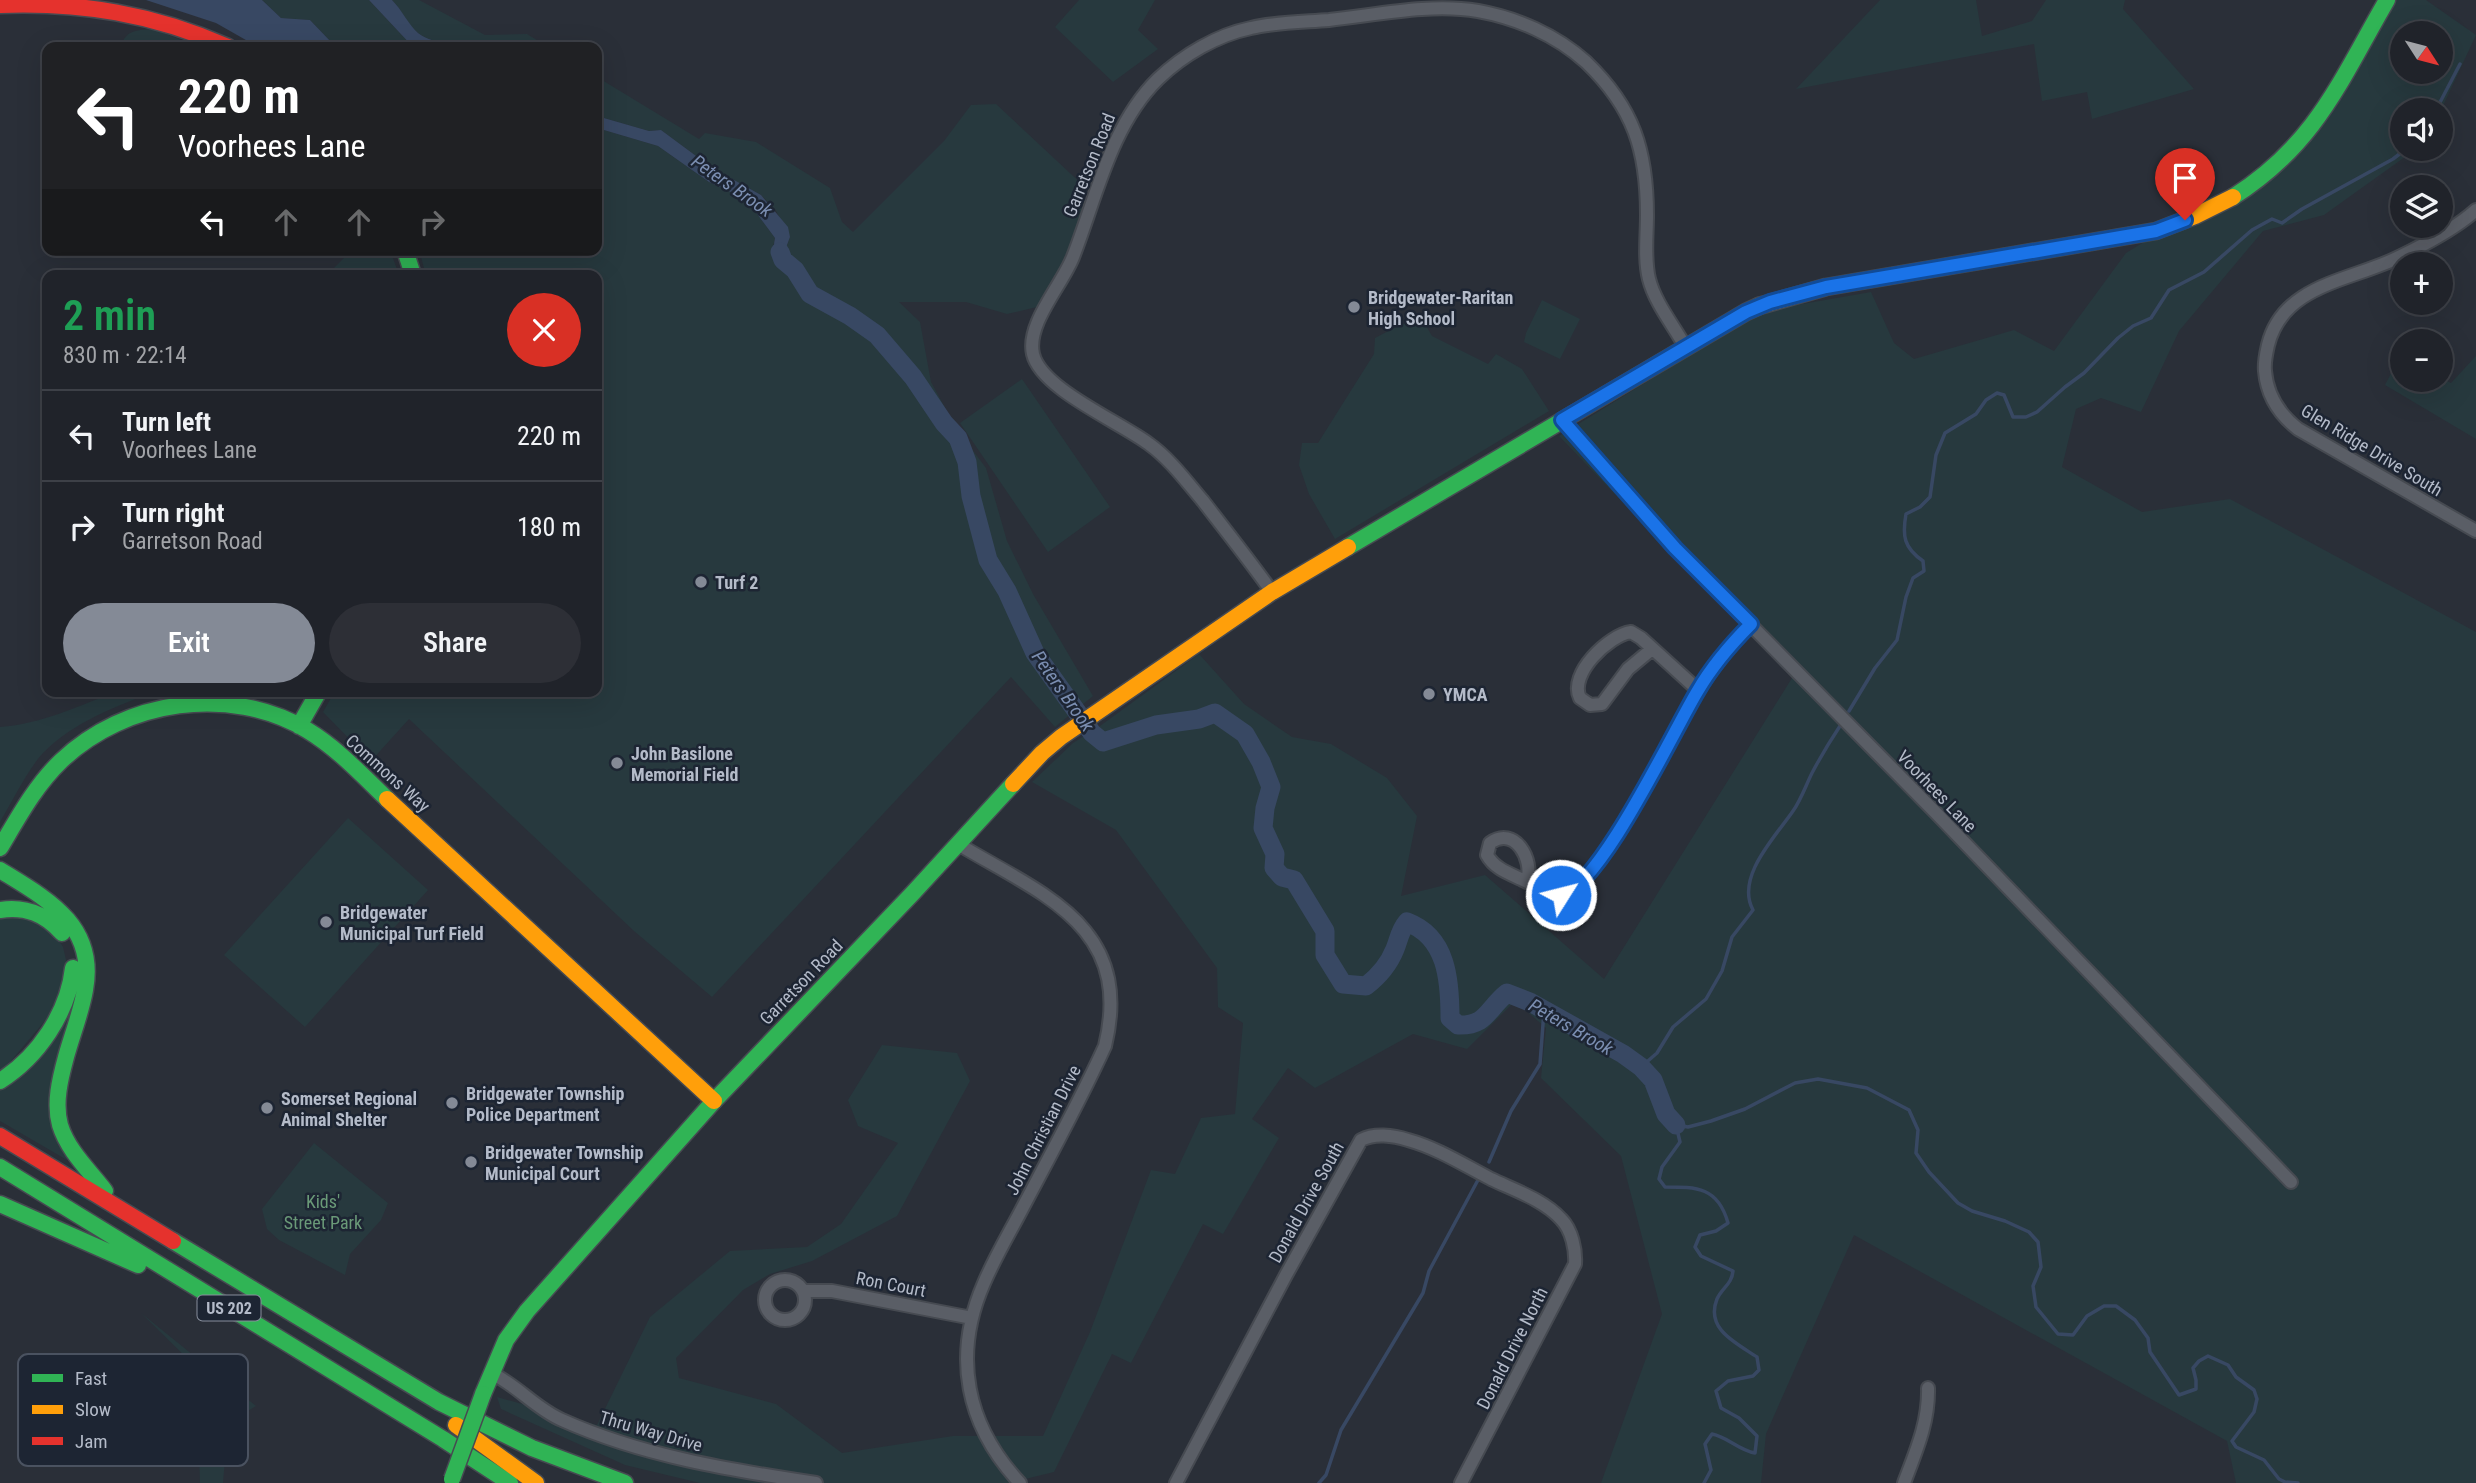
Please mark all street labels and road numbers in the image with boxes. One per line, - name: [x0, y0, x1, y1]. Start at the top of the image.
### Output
- street label: Garretson Road: [1059, 110, 1119, 220]
- street label: Glen Ridge Drive South: [2297, 399, 2447, 501]
- street label: Commons Way: [342, 730, 435, 817]
- street label: Voorhees Lane: [1893, 746, 1981, 836]
- street label: Garretson Road: [755, 935, 847, 1029]
- street label: John Christian Drive: [1001, 1062, 1085, 1198]
- street label: Donald Drive South: [1264, 1138, 1348, 1266]
- street label: Ron Court: [854, 1267, 928, 1301]
- street label: Donald Drive North: [1472, 1284, 1552, 1412]
- road number: US 202: [198, 1296, 260, 1320]
- street label: Thru Way Drive: [597, 1406, 705, 1456]

